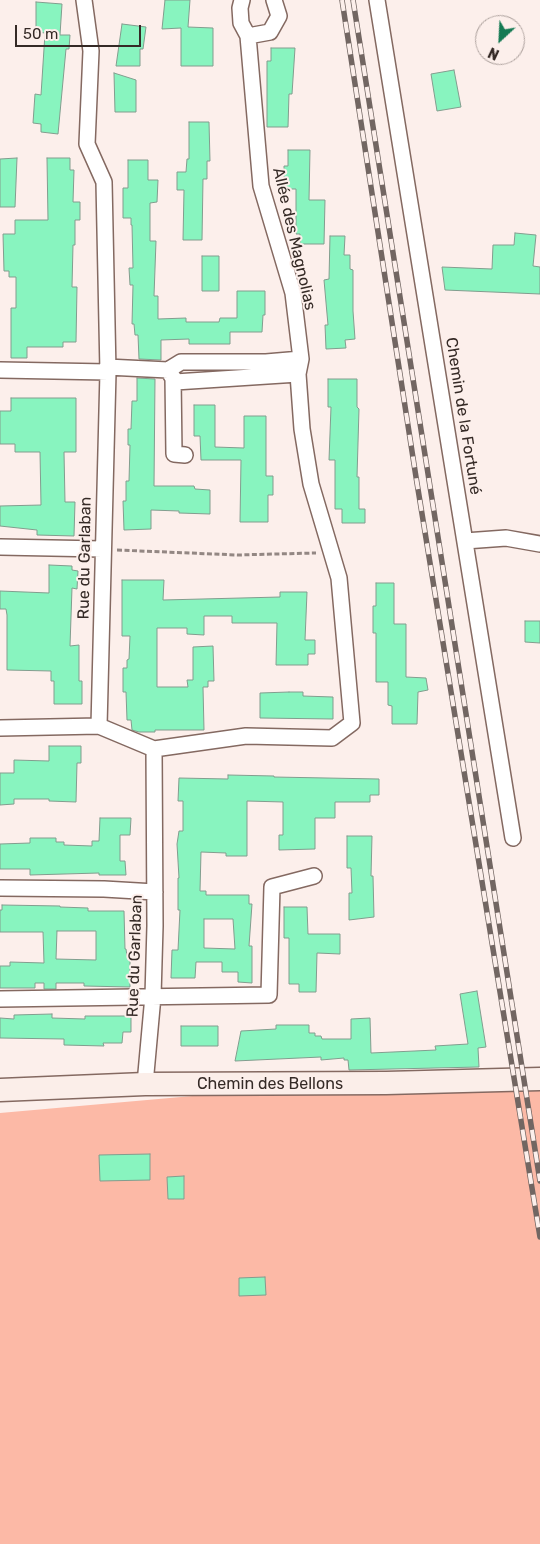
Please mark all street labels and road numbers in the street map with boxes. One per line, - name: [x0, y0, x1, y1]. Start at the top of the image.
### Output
- street label: Allée des Magnolias: [268, 166, 320, 312]
- street label: Chemin de la Fortuné: [441, 336, 485, 496]
- street label: Rue du Garlaban: [74, 497, 96, 619]
- street label: Rue du Garlaban: [123, 894, 147, 1018]
- street label: Chemin des Bellons: [197, 1074, 343, 1094]

